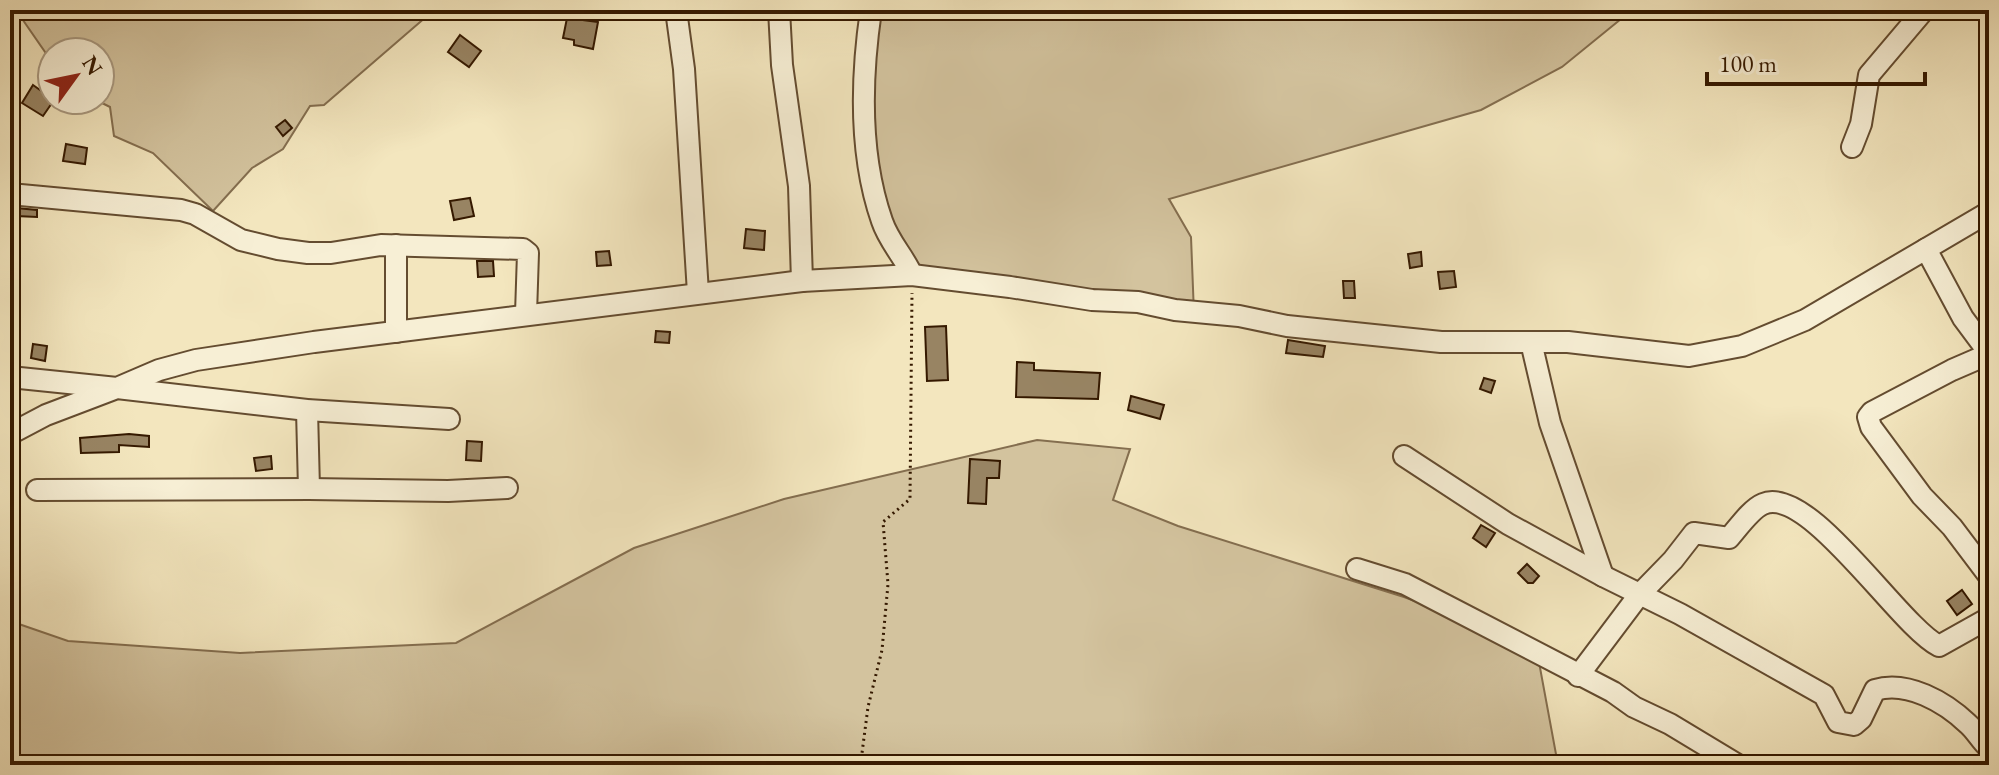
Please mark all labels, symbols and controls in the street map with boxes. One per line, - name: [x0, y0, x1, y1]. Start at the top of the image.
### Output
- north arrow: [36, 36, 116, 116]
- scale bar: [1707, 36, 1925, 86]
- text: 100 m: [1719, 48, 1777, 79]
- text: N: [75, 50, 109, 81]

